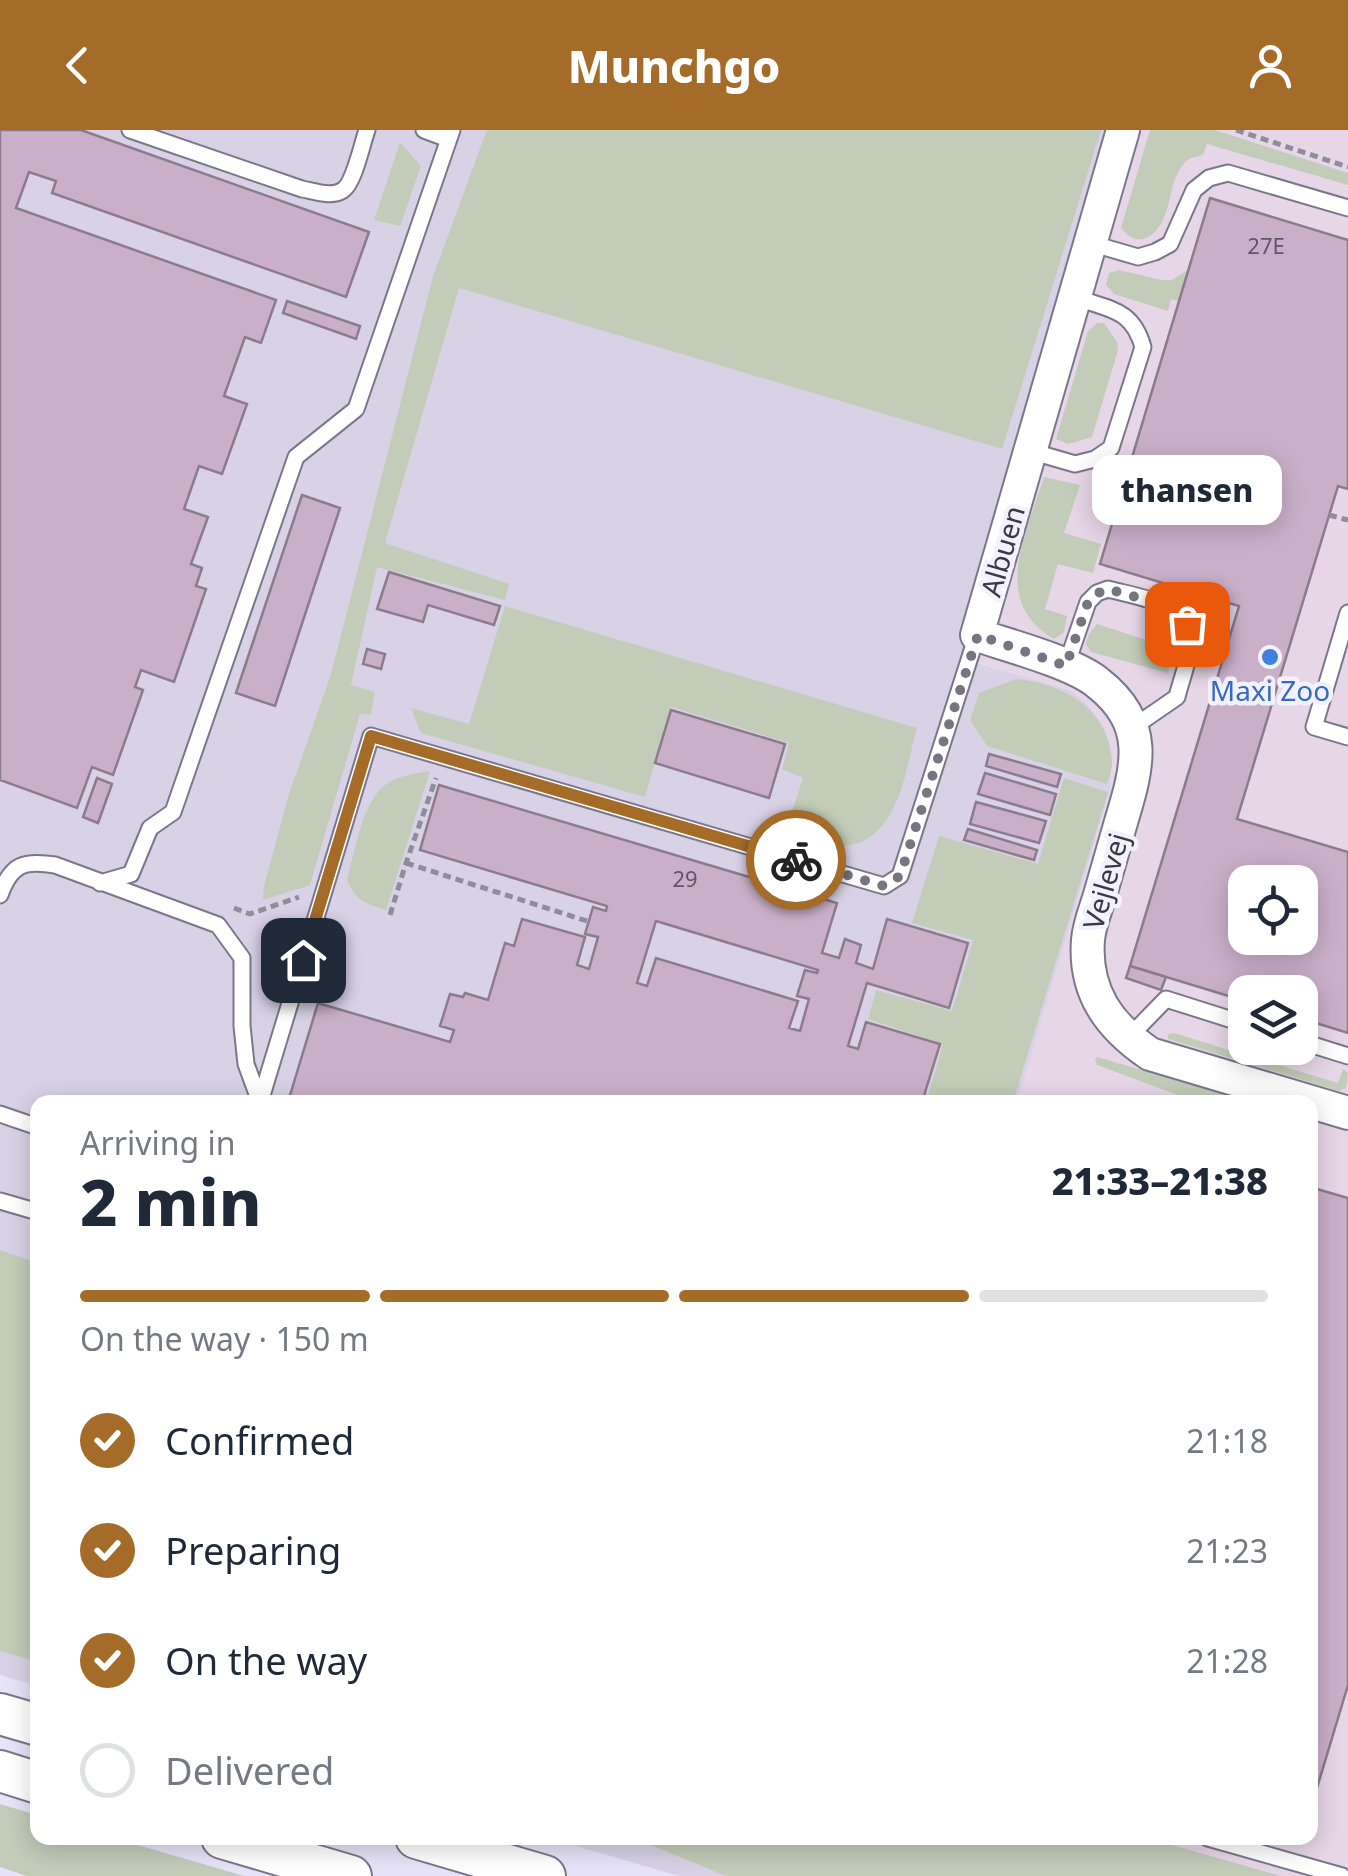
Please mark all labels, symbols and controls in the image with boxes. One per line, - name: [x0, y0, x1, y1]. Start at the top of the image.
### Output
- text: Munchgo: [568, 35, 780, 96]
- icon: back: [50, 38, 105, 93]
- icon: person: [1243, 38, 1298, 93]
- house number: 27E: [1247, 230, 1285, 260]
- callout: thansen: [1092, 454, 1282, 524]
- text: thansen: [1121, 468, 1253, 511]
- street label: Albuen: [971, 501, 1033, 601]
- pin: [1145, 582, 1230, 667]
- icon: bag: [1160, 597, 1215, 652]
- marker: Maxi Zoo: [1259, 646, 1281, 668]
- place label: Maxi Zoo: [1210, 671, 1330, 709]
- courier: [746, 810, 846, 910]
- street label: Vejlevej: [1073, 828, 1137, 934]
- icon: bike: [769, 833, 824, 888]
- house number: 29: [672, 863, 698, 893]
- map controls: [1228, 865, 1318, 1065]
- button: locate: [1228, 865, 1318, 955]
- pin: [261, 918, 346, 1003]
- icon: home: [276, 933, 331, 988]
- button: layers: [1228, 975, 1318, 1065]
- text: Arriving in: [80, 1121, 235, 1164]
- text: 21:33–21:38: [1052, 1154, 1268, 1206]
- text: 2 min: [80, 1157, 262, 1245]
- text: On the way · 150 m: [80, 1317, 369, 1360]
- icon: check: [80, 1413, 135, 1468]
- text: Confirmed: [165, 1414, 354, 1466]
- text: 21:18: [1186, 1419, 1268, 1462]
- icon: check: [80, 1523, 135, 1578]
- text: Preparing: [165, 1524, 341, 1576]
- text: 21:23: [1186, 1529, 1268, 1572]
- icon: check: [80, 1633, 135, 1688]
- text: On the way: [165, 1634, 367, 1686]
- text: 21:28: [1186, 1639, 1268, 1682]
- text: Delivered: [165, 1744, 334, 1796]

